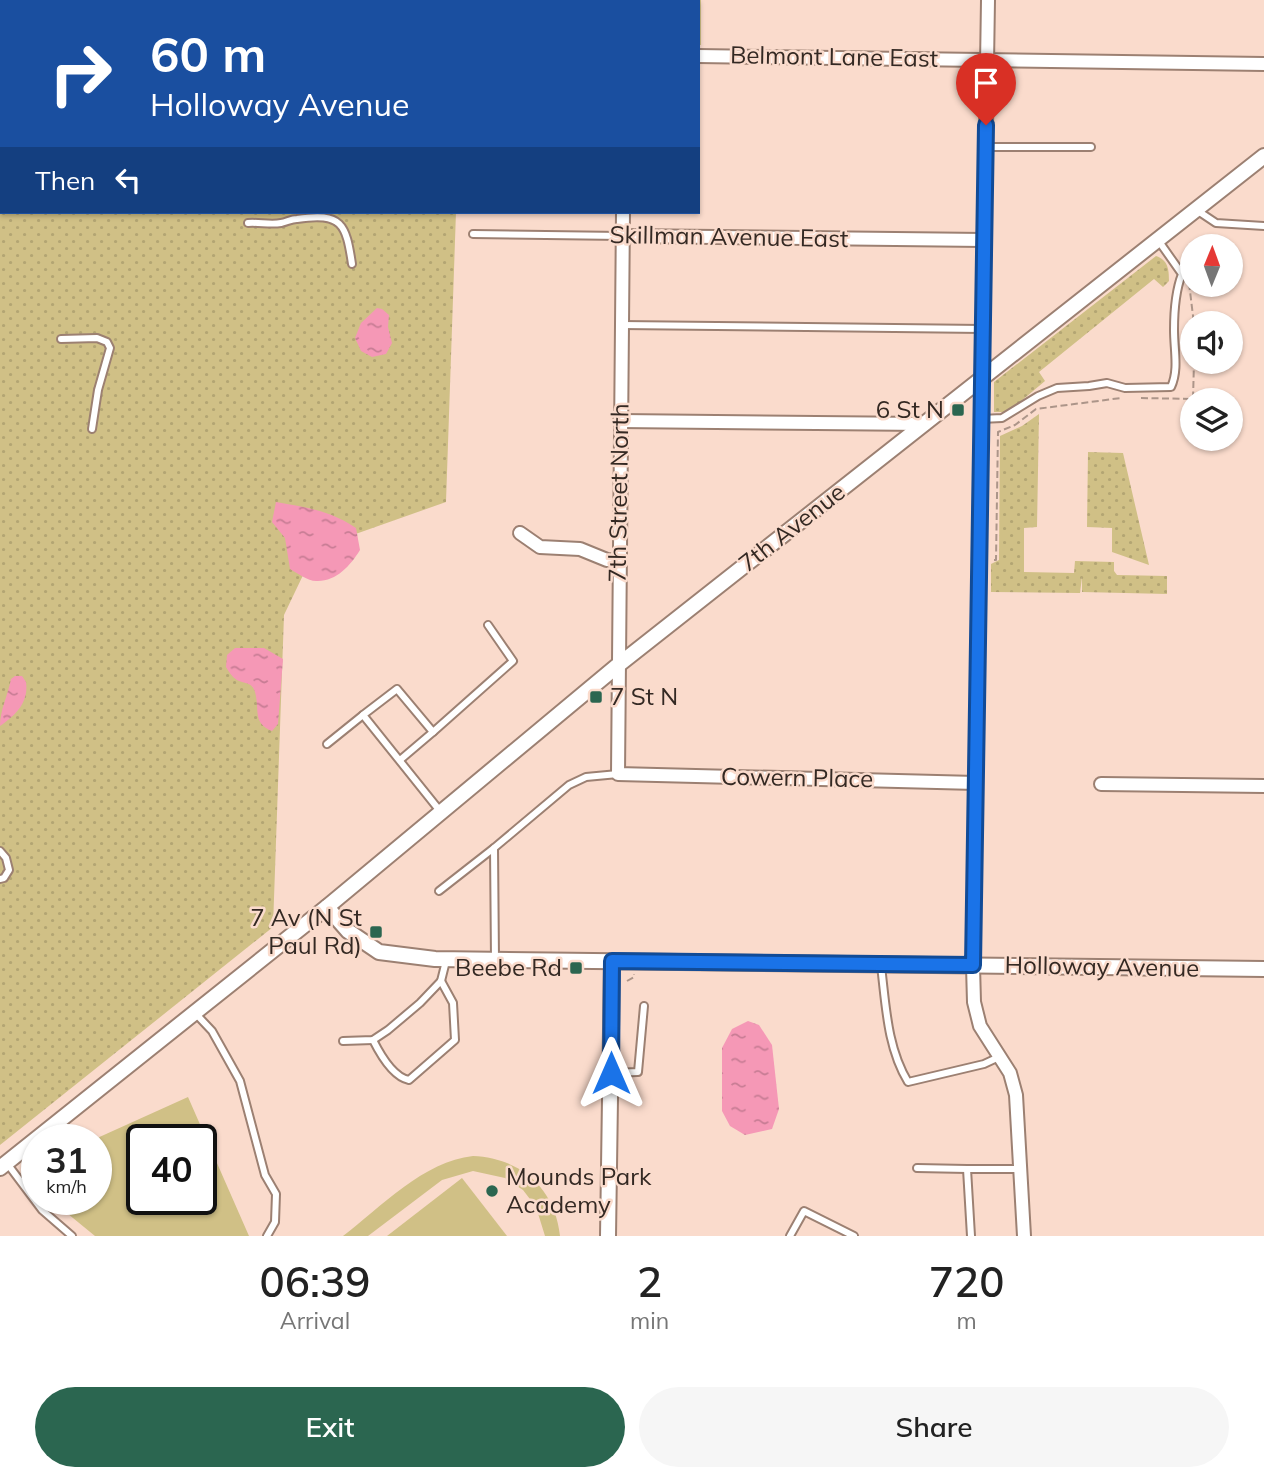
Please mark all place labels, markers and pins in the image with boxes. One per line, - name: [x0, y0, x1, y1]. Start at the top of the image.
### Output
- pin: [956, 53, 1016, 125]
- place label: 6 St N: [876, 394, 944, 424]
- marker: 6 St N: [950, 402, 966, 418]
- place label: 7 St N: [610, 681, 678, 711]
- marker: 7 St N: [588, 689, 604, 705]
- place label: 7 Av (N St Paul Rd): [250, 902, 362, 960]
- marker: 7 Av (N St Paul Rd): [368, 924, 384, 940]
- place label: Beebe Rd: [455, 952, 562, 982]
- marker: Beebe Rd: [568, 960, 584, 976]
- place label: Mounds Park Academy: [506, 1161, 652, 1219]
- marker: Mounds Park Academy: [484, 1183, 500, 1199]

